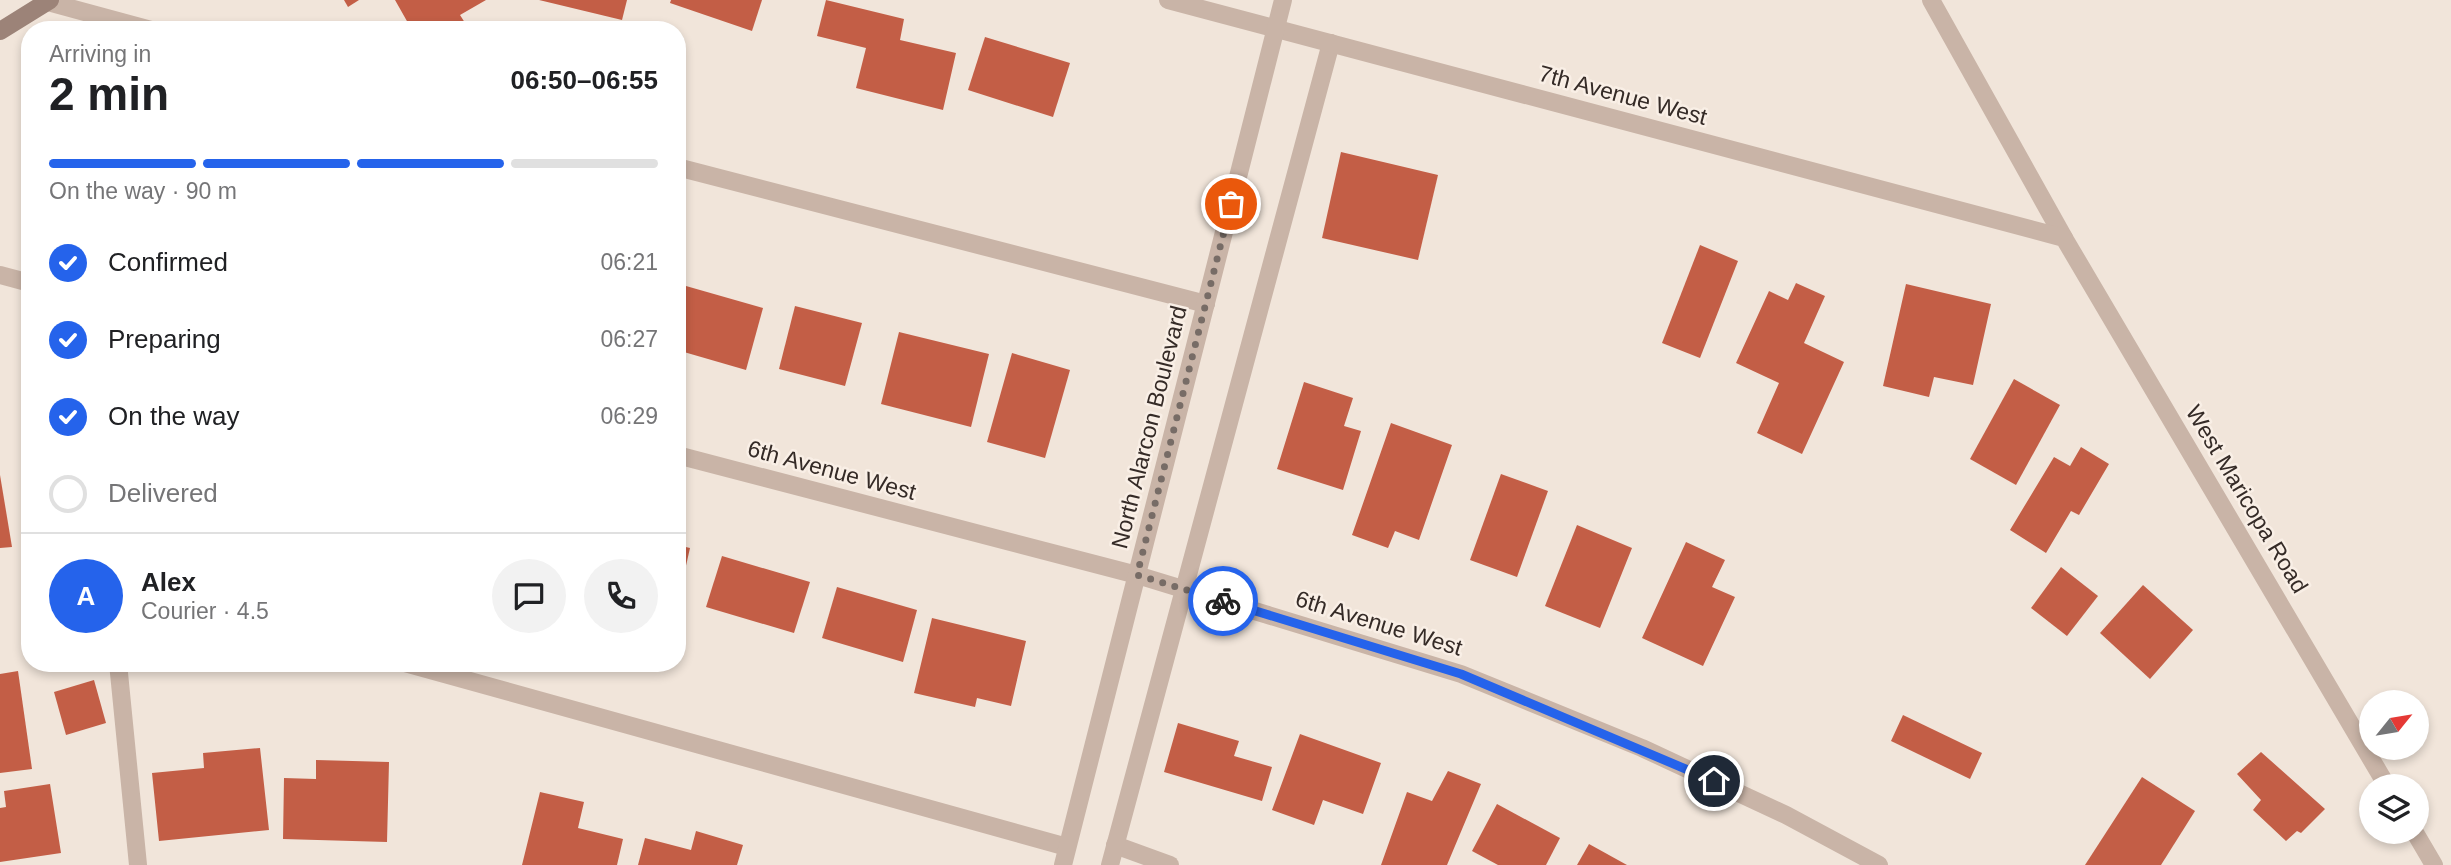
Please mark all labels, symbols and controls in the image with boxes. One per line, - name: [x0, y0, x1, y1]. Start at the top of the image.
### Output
- text: Arriving in: [49, 41, 151, 67]
- street label: 7th Avenue West: [1536, 60, 1711, 130]
- text: 06:50–06:55: [511, 65, 658, 95]
- text: 2 min: [49, 68, 169, 120]
- pin: [1201, 174, 1261, 234]
- text: On the way · 90 m: [49, 178, 237, 204]
- icon: bag: [1212, 185, 1250, 223]
- icon: check: [49, 244, 87, 282]
- text: Confirmed: [108, 247, 228, 277]
- text: 06:21: [600, 249, 658, 275]
- street label: North Alarcon Boulevard: [1106, 303, 1192, 551]
- icon: check: [49, 321, 87, 359]
- text: Preparing: [108, 324, 221, 354]
- text: 06:27: [600, 326, 658, 352]
- icon: check: [49, 398, 87, 436]
- street label: West Maricopa Road: [2181, 400, 2313, 598]
- text: On the way: [108, 401, 240, 431]
- text: 06:29: [600, 403, 658, 429]
- street label: 6th Avenue West: [745, 435, 920, 505]
- text: Delivered: [108, 478, 218, 508]
- button: chat: [492, 559, 566, 633]
- button: phone: [584, 559, 658, 633]
- courier: [1188, 566, 1258, 636]
- text: Alex: [141, 567, 196, 597]
- text: A: [77, 581, 95, 611]
- icon: bike: [1204, 582, 1242, 620]
- street label: 6th Avenue West: [1292, 585, 1466, 661]
- text: Courier · 4.5: [141, 598, 269, 624]
- north arrow: [2359, 690, 2429, 760]
- map controls: [2359, 690, 2429, 844]
- pin: [1684, 751, 1744, 811]
- icon: home: [1695, 762, 1733, 800]
- button: layers: [2359, 774, 2429, 844]

